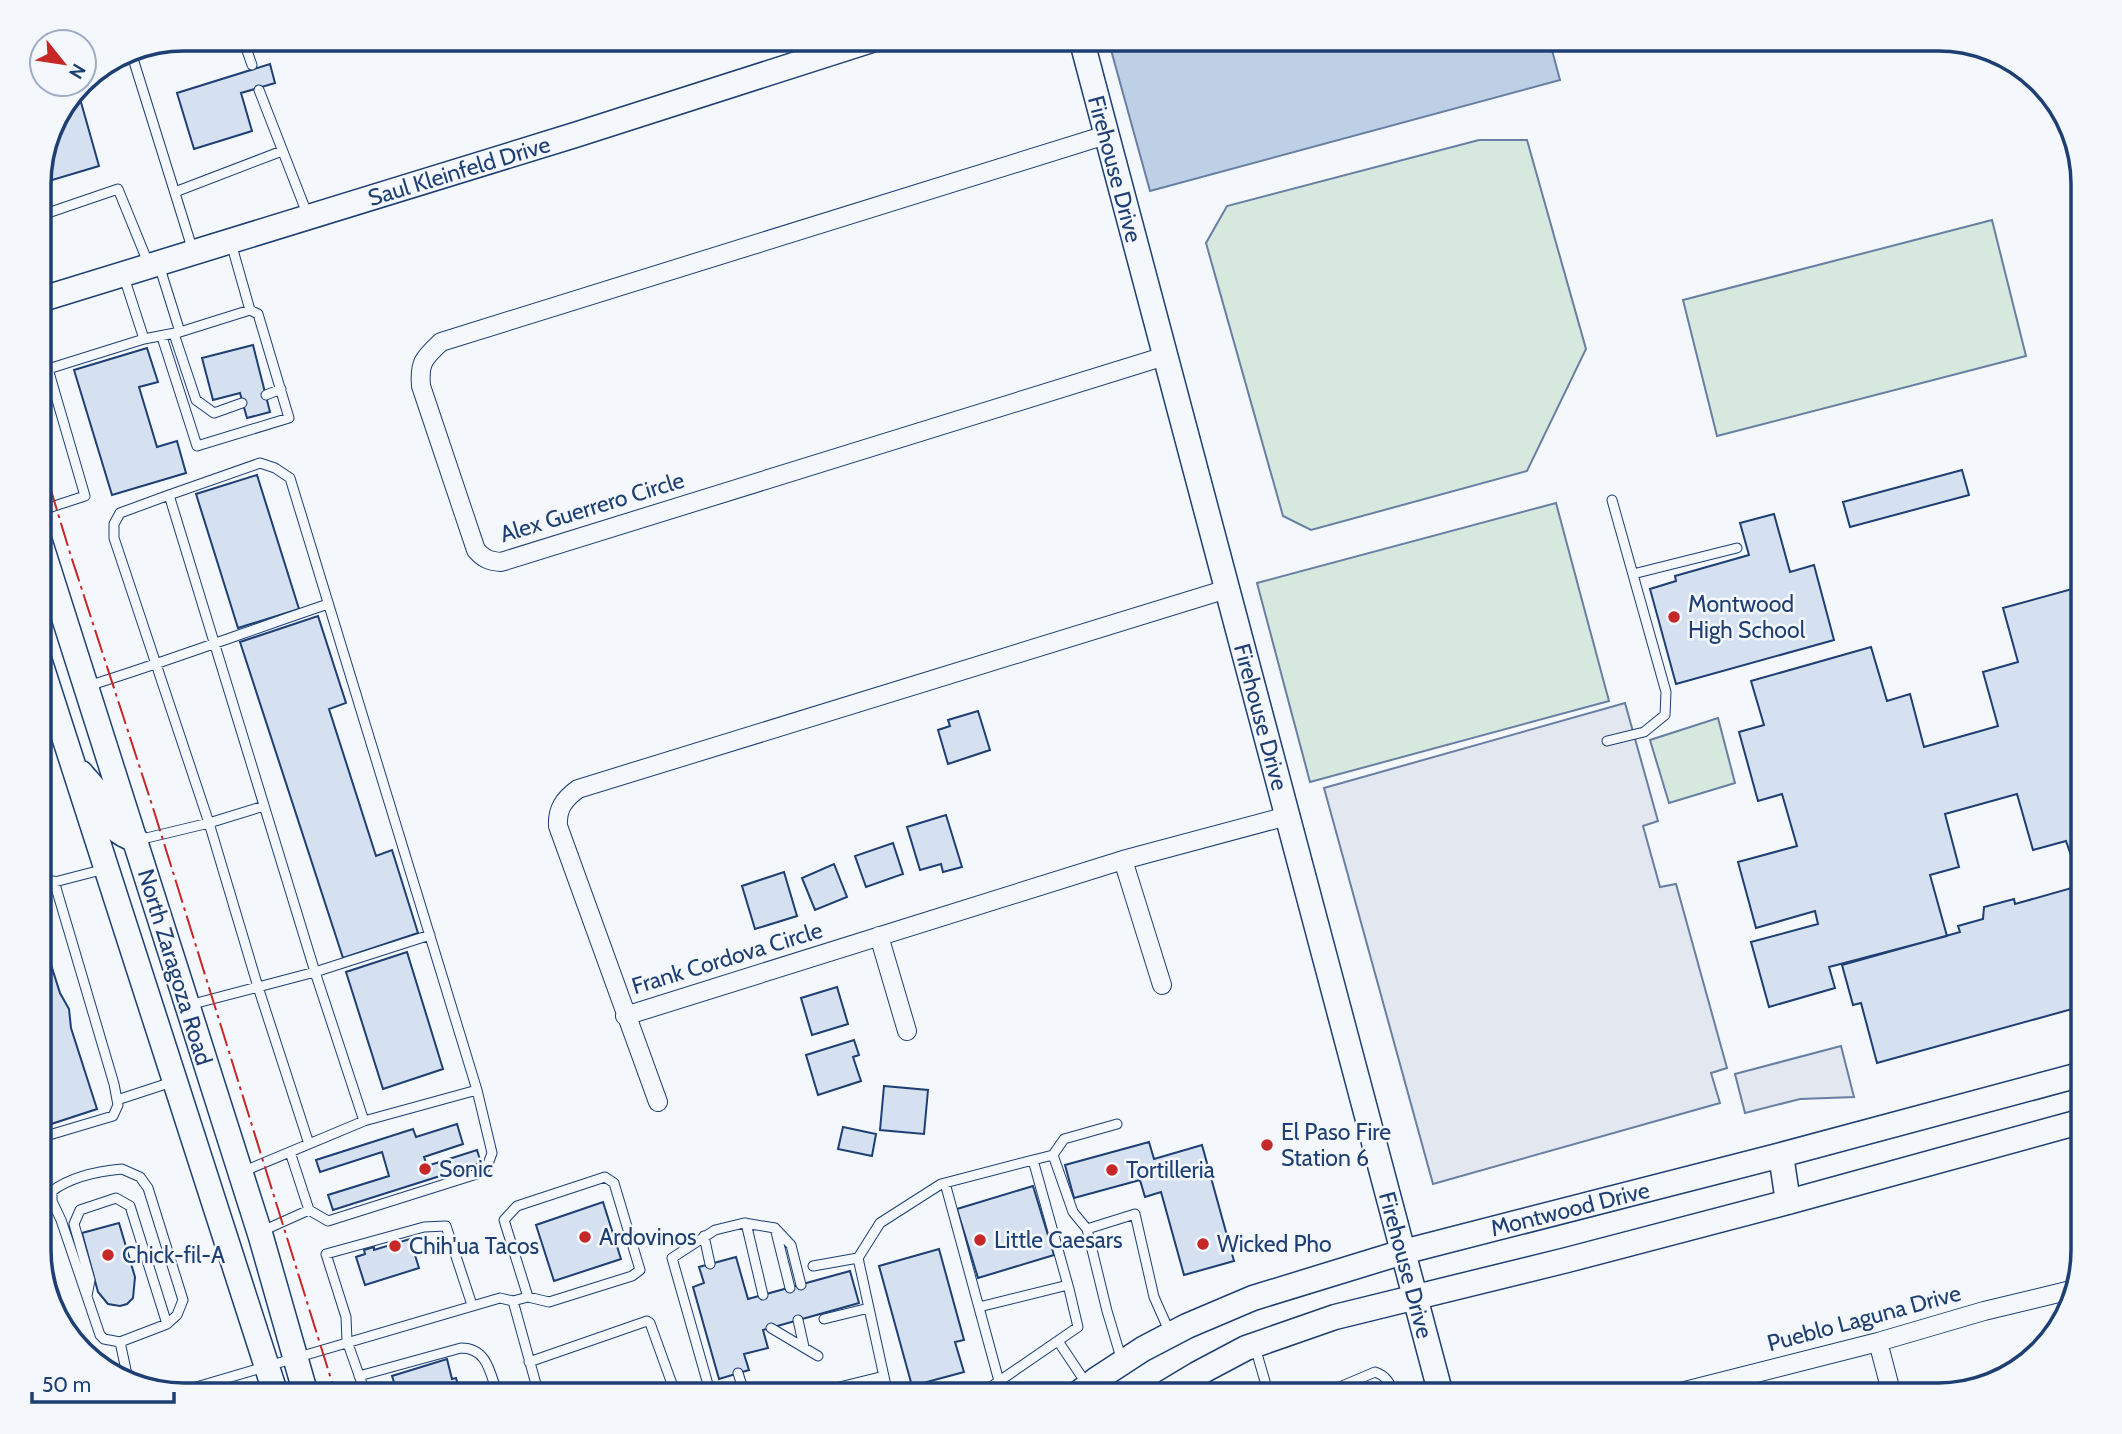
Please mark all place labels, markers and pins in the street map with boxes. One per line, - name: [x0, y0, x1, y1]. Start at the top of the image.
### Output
- place label: Montwood High School: [1688, 590, 1806, 644]
- marker: Montwood High School: [1666, 609, 1682, 625]
- place label: El Paso Fire Station 6: [1281, 1118, 1391, 1172]
- marker: El Paso Fire Station 6: [1259, 1137, 1275, 1153]
- place label: Sonic: [439, 1155, 493, 1183]
- place label: Tortilleria: [1126, 1156, 1215, 1184]
- marker: Sonic: [417, 1161, 433, 1177]
- marker: Tortilleria: [1104, 1162, 1120, 1178]
- place label: Ardovinos: [599, 1223, 697, 1251]
- place label: Little Caesars: [994, 1226, 1123, 1254]
- marker: Ardovinos: [577, 1229, 593, 1245]
- place label: Wicked Pho: [1217, 1230, 1332, 1258]
- place label: Chih'ua Tacos: [409, 1232, 539, 1260]
- marker: Little Caesars: [972, 1232, 988, 1248]
- marker: Wicked Pho: [1195, 1236, 1211, 1252]
- marker: Chih'ua Tacos: [387, 1238, 403, 1254]
- place label: Chick-fil-A: [122, 1241, 225, 1269]
- marker: Chick-fil-A: [100, 1247, 116, 1263]

